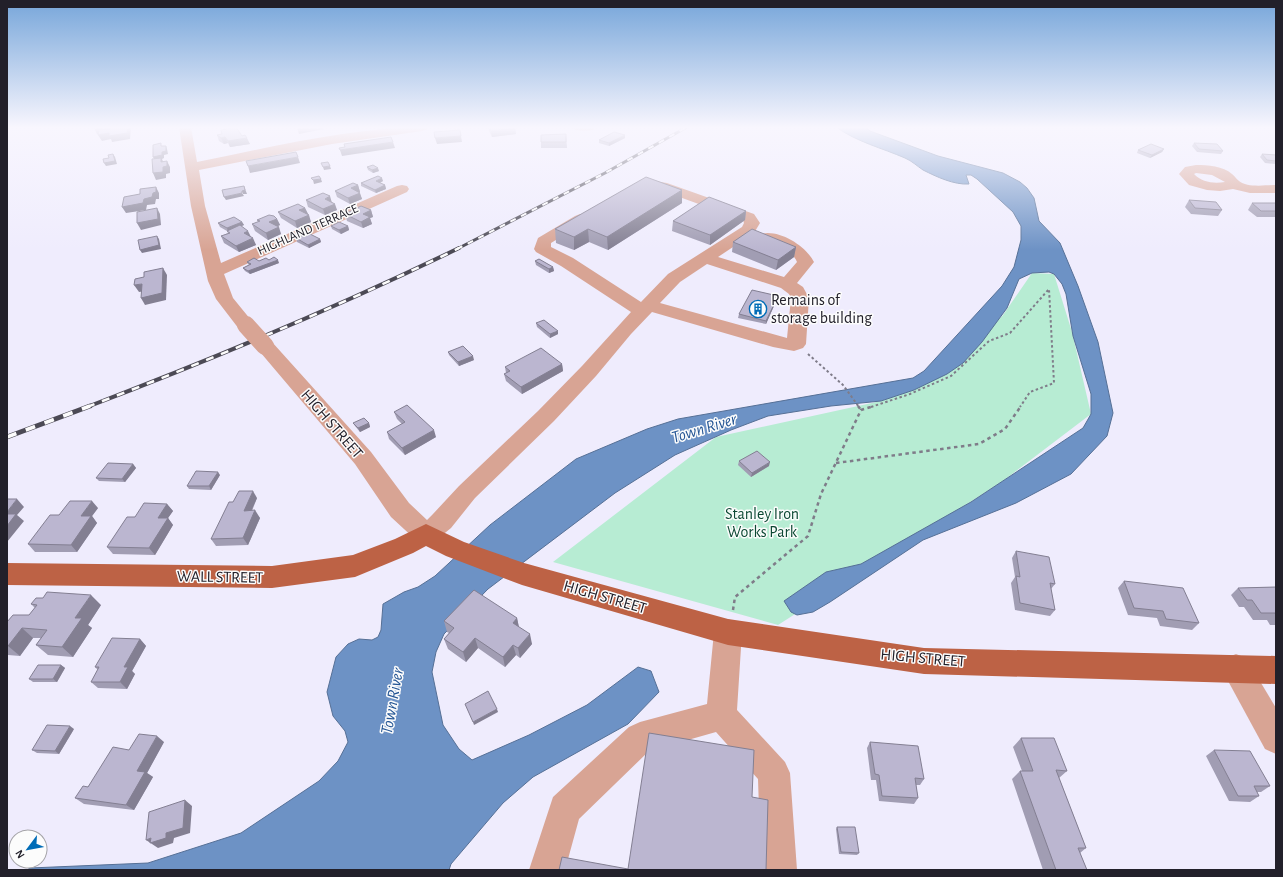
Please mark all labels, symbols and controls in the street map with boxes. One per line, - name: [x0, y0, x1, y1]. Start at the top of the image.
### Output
- street label: HIGHLAND TERRACE: [256, 202, 360, 258]
- place label: Remains of storage building: [771, 292, 872, 326]
- building icon: Remains of storage building: [748, 299, 768, 319]
- street label: HIGH STREET: [298, 387, 366, 462]
- water label: Town River: [670, 410, 739, 446]
- park label: Stanley Iron Works Park: [725, 506, 799, 540]
- street label: WALL STREET: [177, 568, 263, 586]
- street label: HIGH STREET: [562, 578, 648, 617]
- street label: HIGH STREET: [880, 646, 966, 670]
- water label: Town River: [378, 666, 406, 735]
- north arrow: [8, 829, 48, 869]
- text: N: [13, 848, 27, 860]

